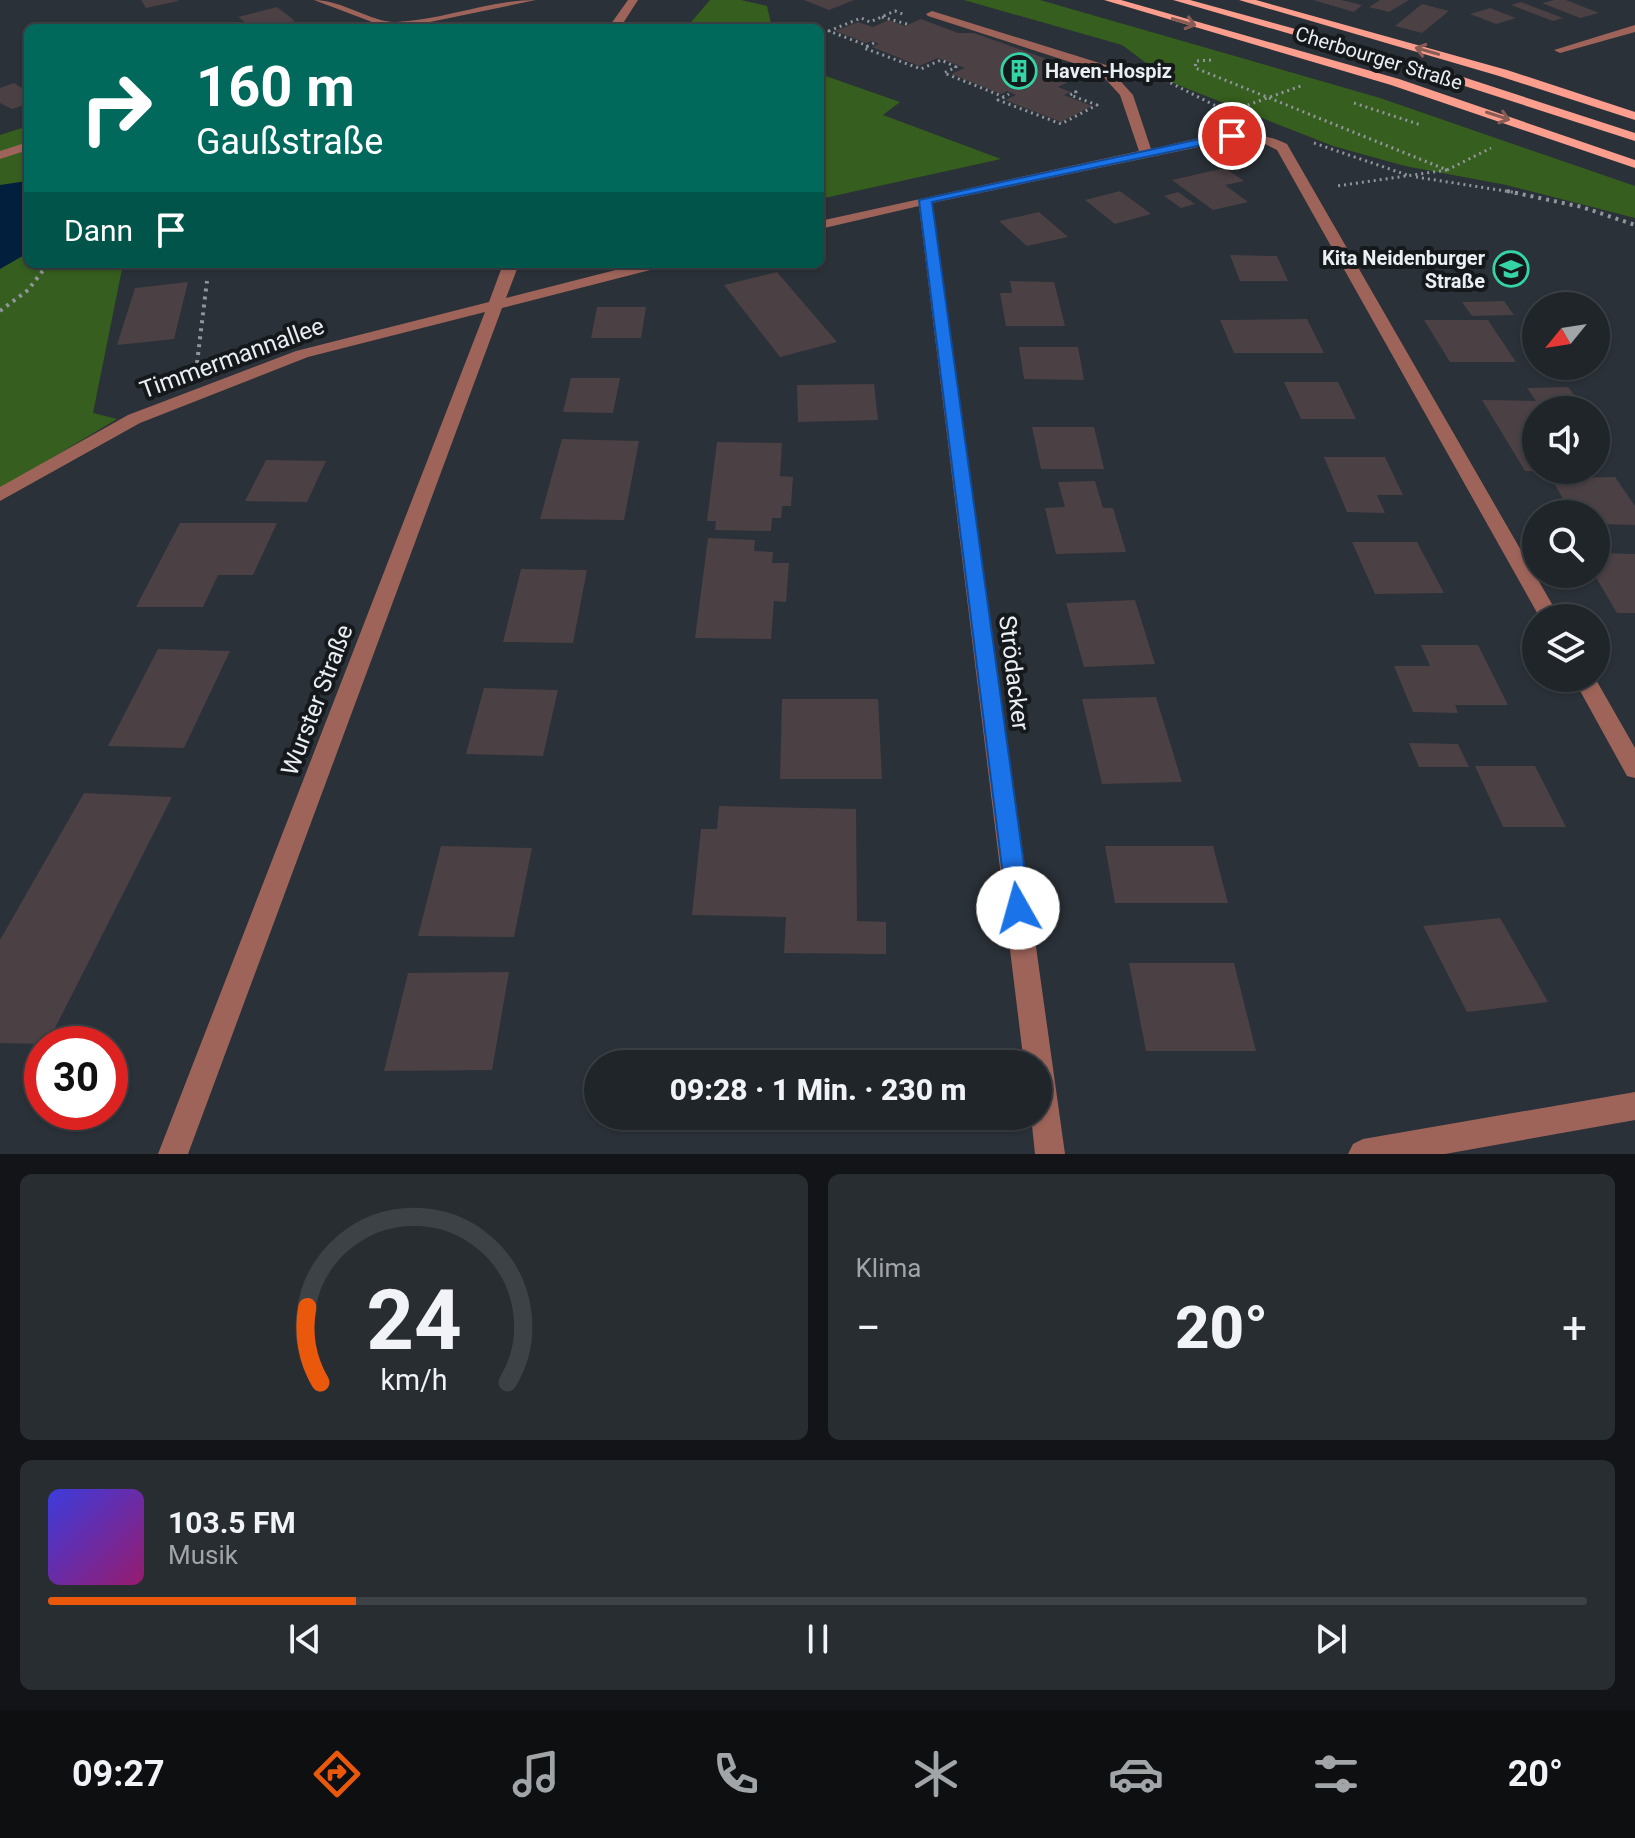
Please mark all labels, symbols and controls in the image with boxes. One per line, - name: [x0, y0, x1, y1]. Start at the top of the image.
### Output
- one-way arrow: [1170, 15, 1196, 30]
- street label: Cherbourger Straße: [1293, 21, 1465, 95]
- one-way arrow: [1414, 43, 1440, 58]
- building icon: Haven-Hospiz: [1000, 52, 1038, 90]
- text: 160 m: [196, 54, 355, 120]
- icon: right: [64, 56, 168, 160]
- place label: Haven-Hospiz: [1045, 59, 1172, 83]
- pin: [1198, 102, 1266, 170]
- one-way arrow: [1485, 110, 1510, 124]
- icon: arrive: [1210, 114, 1254, 158]
- text: Gaußstraße: [196, 121, 383, 163]
- icon: arrive: [149, 208, 193, 252]
- text: Dann: [64, 213, 133, 248]
- place label: Kita Neidenburger Straße: [1322, 246, 1486, 293]
- school or university icon: Kita Neidenburger Straße: [1492, 250, 1530, 288]
- north arrow: [1522, 292, 1610, 380]
- map controls: [1522, 292, 1610, 692]
- street label: Timmermannallee: [136, 312, 328, 404]
- button: sound: [1522, 396, 1610, 484]
- button: search: [1522, 500, 1610, 588]
- button: layers: [1522, 604, 1610, 692]
- street label: Strödacker: [993, 614, 1035, 732]
- street label: Wurster Straße: [275, 621, 359, 779]
- position arrow: [976, 866, 1060, 950]
- speed limit sign: 30: [24, 1026, 128, 1130]
- text: 09:28 · 1 Min. · 230 m: [670, 1072, 966, 1107]
- text: Klima: [856, 1253, 921, 1283]
- text: 24: [366, 1272, 461, 1369]
- text: 20°: [1175, 1292, 1268, 1363]
- text: −: [856, 1302, 881, 1354]
- text: +: [1562, 1302, 1587, 1354]
- text: km/h: [380, 1363, 447, 1397]
- text: 103.5 FM: [168, 1505, 296, 1540]
- text: Musik: [168, 1540, 238, 1570]
- icon: previous: [283, 1617, 327, 1661]
- icon: pause: [796, 1617, 840, 1661]
- icon: next: [1309, 1617, 1353, 1661]
- icon: directions: [309, 1746, 365, 1802]
- icon: music: [508, 1746, 564, 1802]
- icon: phone: [708, 1746, 764, 1802]
- icon: climate: [908, 1746, 964, 1802]
- icon: car: [1108, 1746, 1164, 1802]
- icon: filters: [1308, 1746, 1364, 1802]
- text: 09:27: [72, 1753, 165, 1795]
- text: 20°: [1508, 1753, 1563, 1795]

